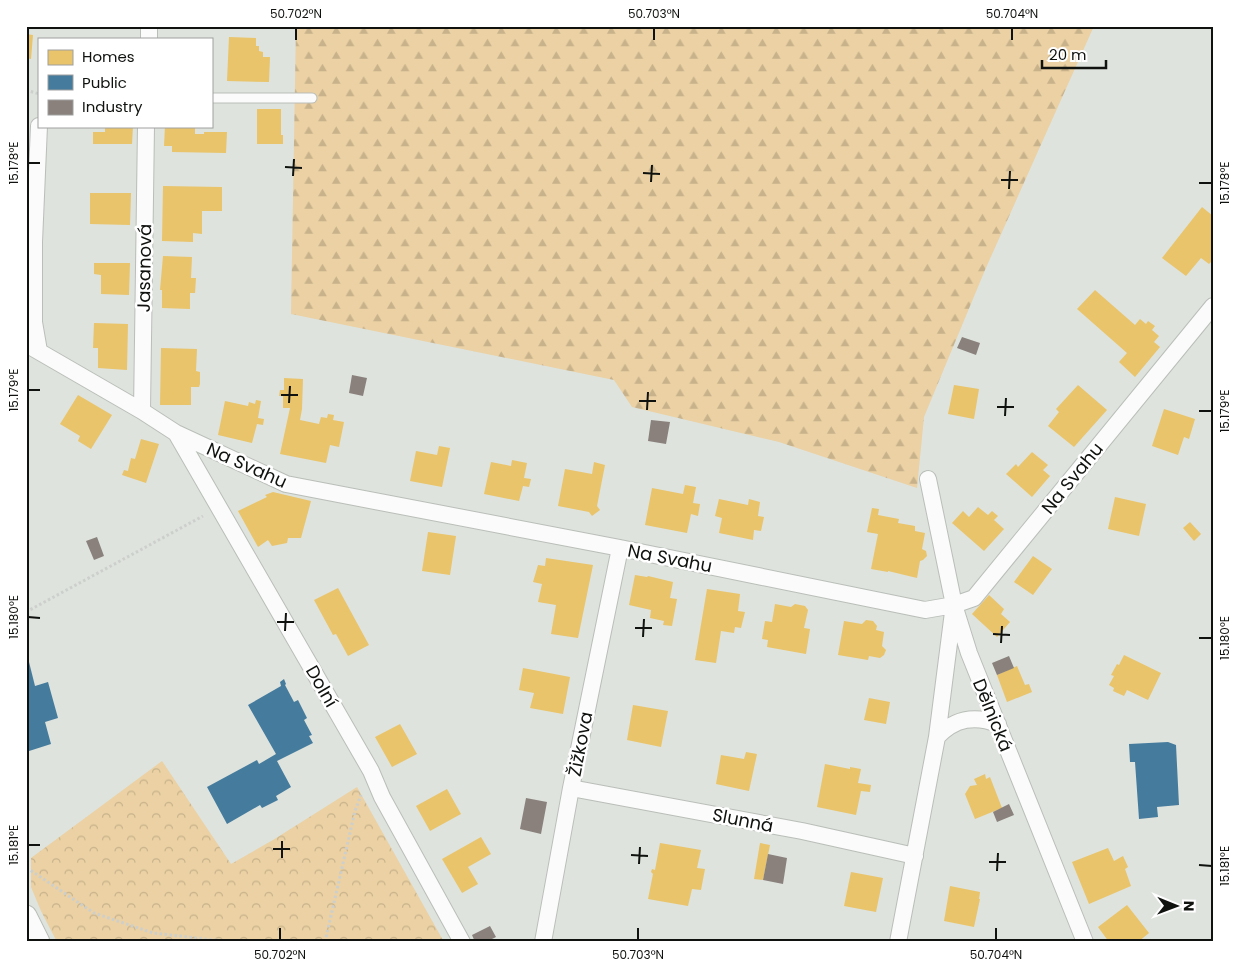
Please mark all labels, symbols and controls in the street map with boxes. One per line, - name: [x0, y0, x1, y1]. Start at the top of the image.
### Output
- text: 50.702°N: [270, 5, 322, 22]
- text: 50.703°N: [628, 5, 680, 22]
- text: 50.704°N: [986, 5, 1038, 22]
- legend: [38, 38, 212, 128]
- scale bar: [1042, 38, 1105, 70]
- text: 20 m: [1049, 44, 1087, 65]
- text: Homes: [82, 46, 135, 67]
- text: Public: [82, 72, 127, 93]
- text: Industry: [82, 96, 143, 117]
- text: 15.178°E: [5, 142, 22, 184]
- text: 15.178°E: [1216, 162, 1233, 204]
- street label: Jasanová: [131, 223, 157, 313]
- text: 15.179°E: [5, 369, 22, 411]
- text: 15.179°E: [1216, 390, 1233, 432]
- street label: Na Svahu: [203, 436, 291, 494]
- street label: Na Svahu: [1035, 437, 1109, 519]
- street label: Na Svahu: [626, 538, 714, 578]
- text: 15.180°E: [5, 595, 22, 639]
- text: 15.180°E: [1216, 616, 1233, 660]
- street label: Dolní: [300, 660, 344, 712]
- street label: Dělnická: [967, 675, 1019, 755]
- street label: Žižkova: [561, 710, 599, 778]
- street label: Slunná: [710, 802, 776, 838]
- text: 15.181°E: [5, 825, 22, 865]
- text: 15.181°E: [1216, 846, 1233, 886]
- north arrow: [1152, 880, 1202, 930]
- text: N: [1179, 901, 1199, 912]
- text: 50.702°N: [254, 946, 306, 963]
- text: 50.703°N: [612, 946, 664, 963]
- text: 50.704°N: [970, 946, 1022, 963]

